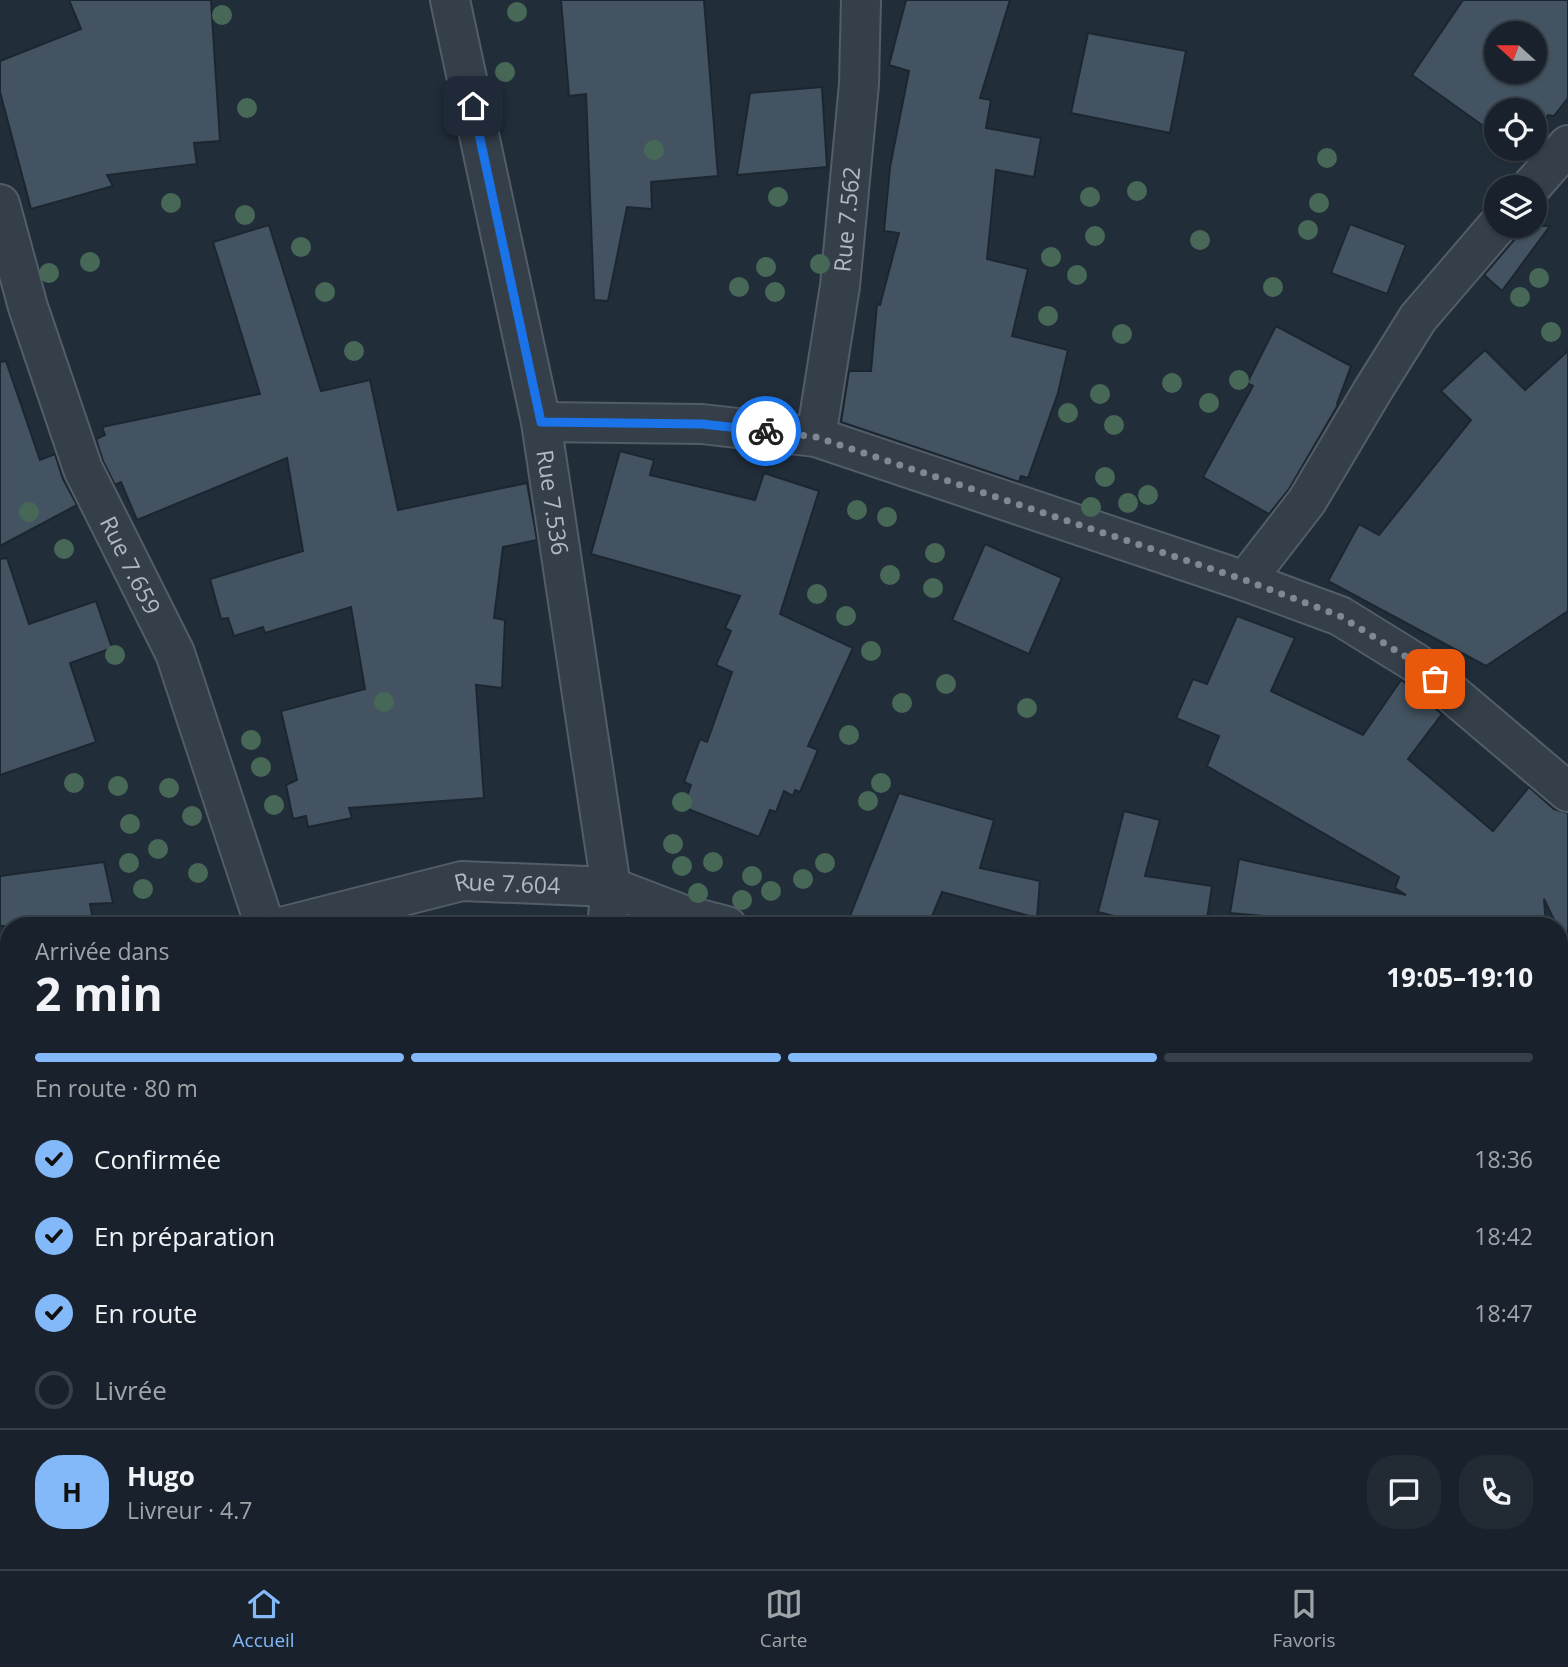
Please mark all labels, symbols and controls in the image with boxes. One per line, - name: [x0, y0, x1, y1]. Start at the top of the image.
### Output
- north arrow: [1484, 21, 1547, 84]
- map controls: [1484, 21, 1547, 238]
- pin: [443, 76, 503, 136]
- icon: home: [454, 87, 492, 125]
- button: locate: [1484, 98, 1547, 161]
- street label: Rue 7.562: [825, 165, 867, 273]
- button: layers: [1484, 175, 1547, 238]
- courier: [731, 396, 801, 466]
- icon: bike: [747, 412, 785, 450]
- street label: Rue 7.536: [529, 448, 577, 557]
- street label: Rue 7.659: [93, 510, 169, 619]
- pin: [1405, 649, 1465, 709]
- icon: bag: [1416, 660, 1454, 698]
- street label: Rue 7.604: [451, 864, 561, 901]
- text: Arrivée dans: [35, 935, 169, 967]
- text: 19:05–19:10: [1386, 959, 1533, 995]
- text: 2 min: [35, 962, 163, 1024]
- text: En route · 80 m: [35, 1072, 198, 1104]
- icon: check: [35, 1140, 73, 1178]
- text: Confirmée: [94, 1141, 221, 1177]
- text: 18:36: [1474, 1143, 1533, 1175]
- icon: check: [35, 1217, 73, 1255]
- text: En préparation: [94, 1218, 275, 1254]
- text: 18:42: [1474, 1220, 1533, 1252]
- icon: check: [35, 1294, 73, 1332]
- text: En route: [94, 1295, 197, 1331]
- text: 18:47: [1474, 1297, 1533, 1329]
- text: Livrée: [94, 1372, 167, 1408]
- button: chat: [1367, 1455, 1441, 1529]
- button: phone: [1459, 1455, 1533, 1529]
- text: Hugo: [127, 1458, 195, 1494]
- text: H: [62, 1474, 82, 1510]
- text: Livreur · 4.7: [127, 1494, 252, 1526]
- tab: Accueil: [233, 1585, 295, 1653]
- tab: Carte: [760, 1585, 807, 1653]
- tab: Favoris: [1273, 1585, 1335, 1653]

